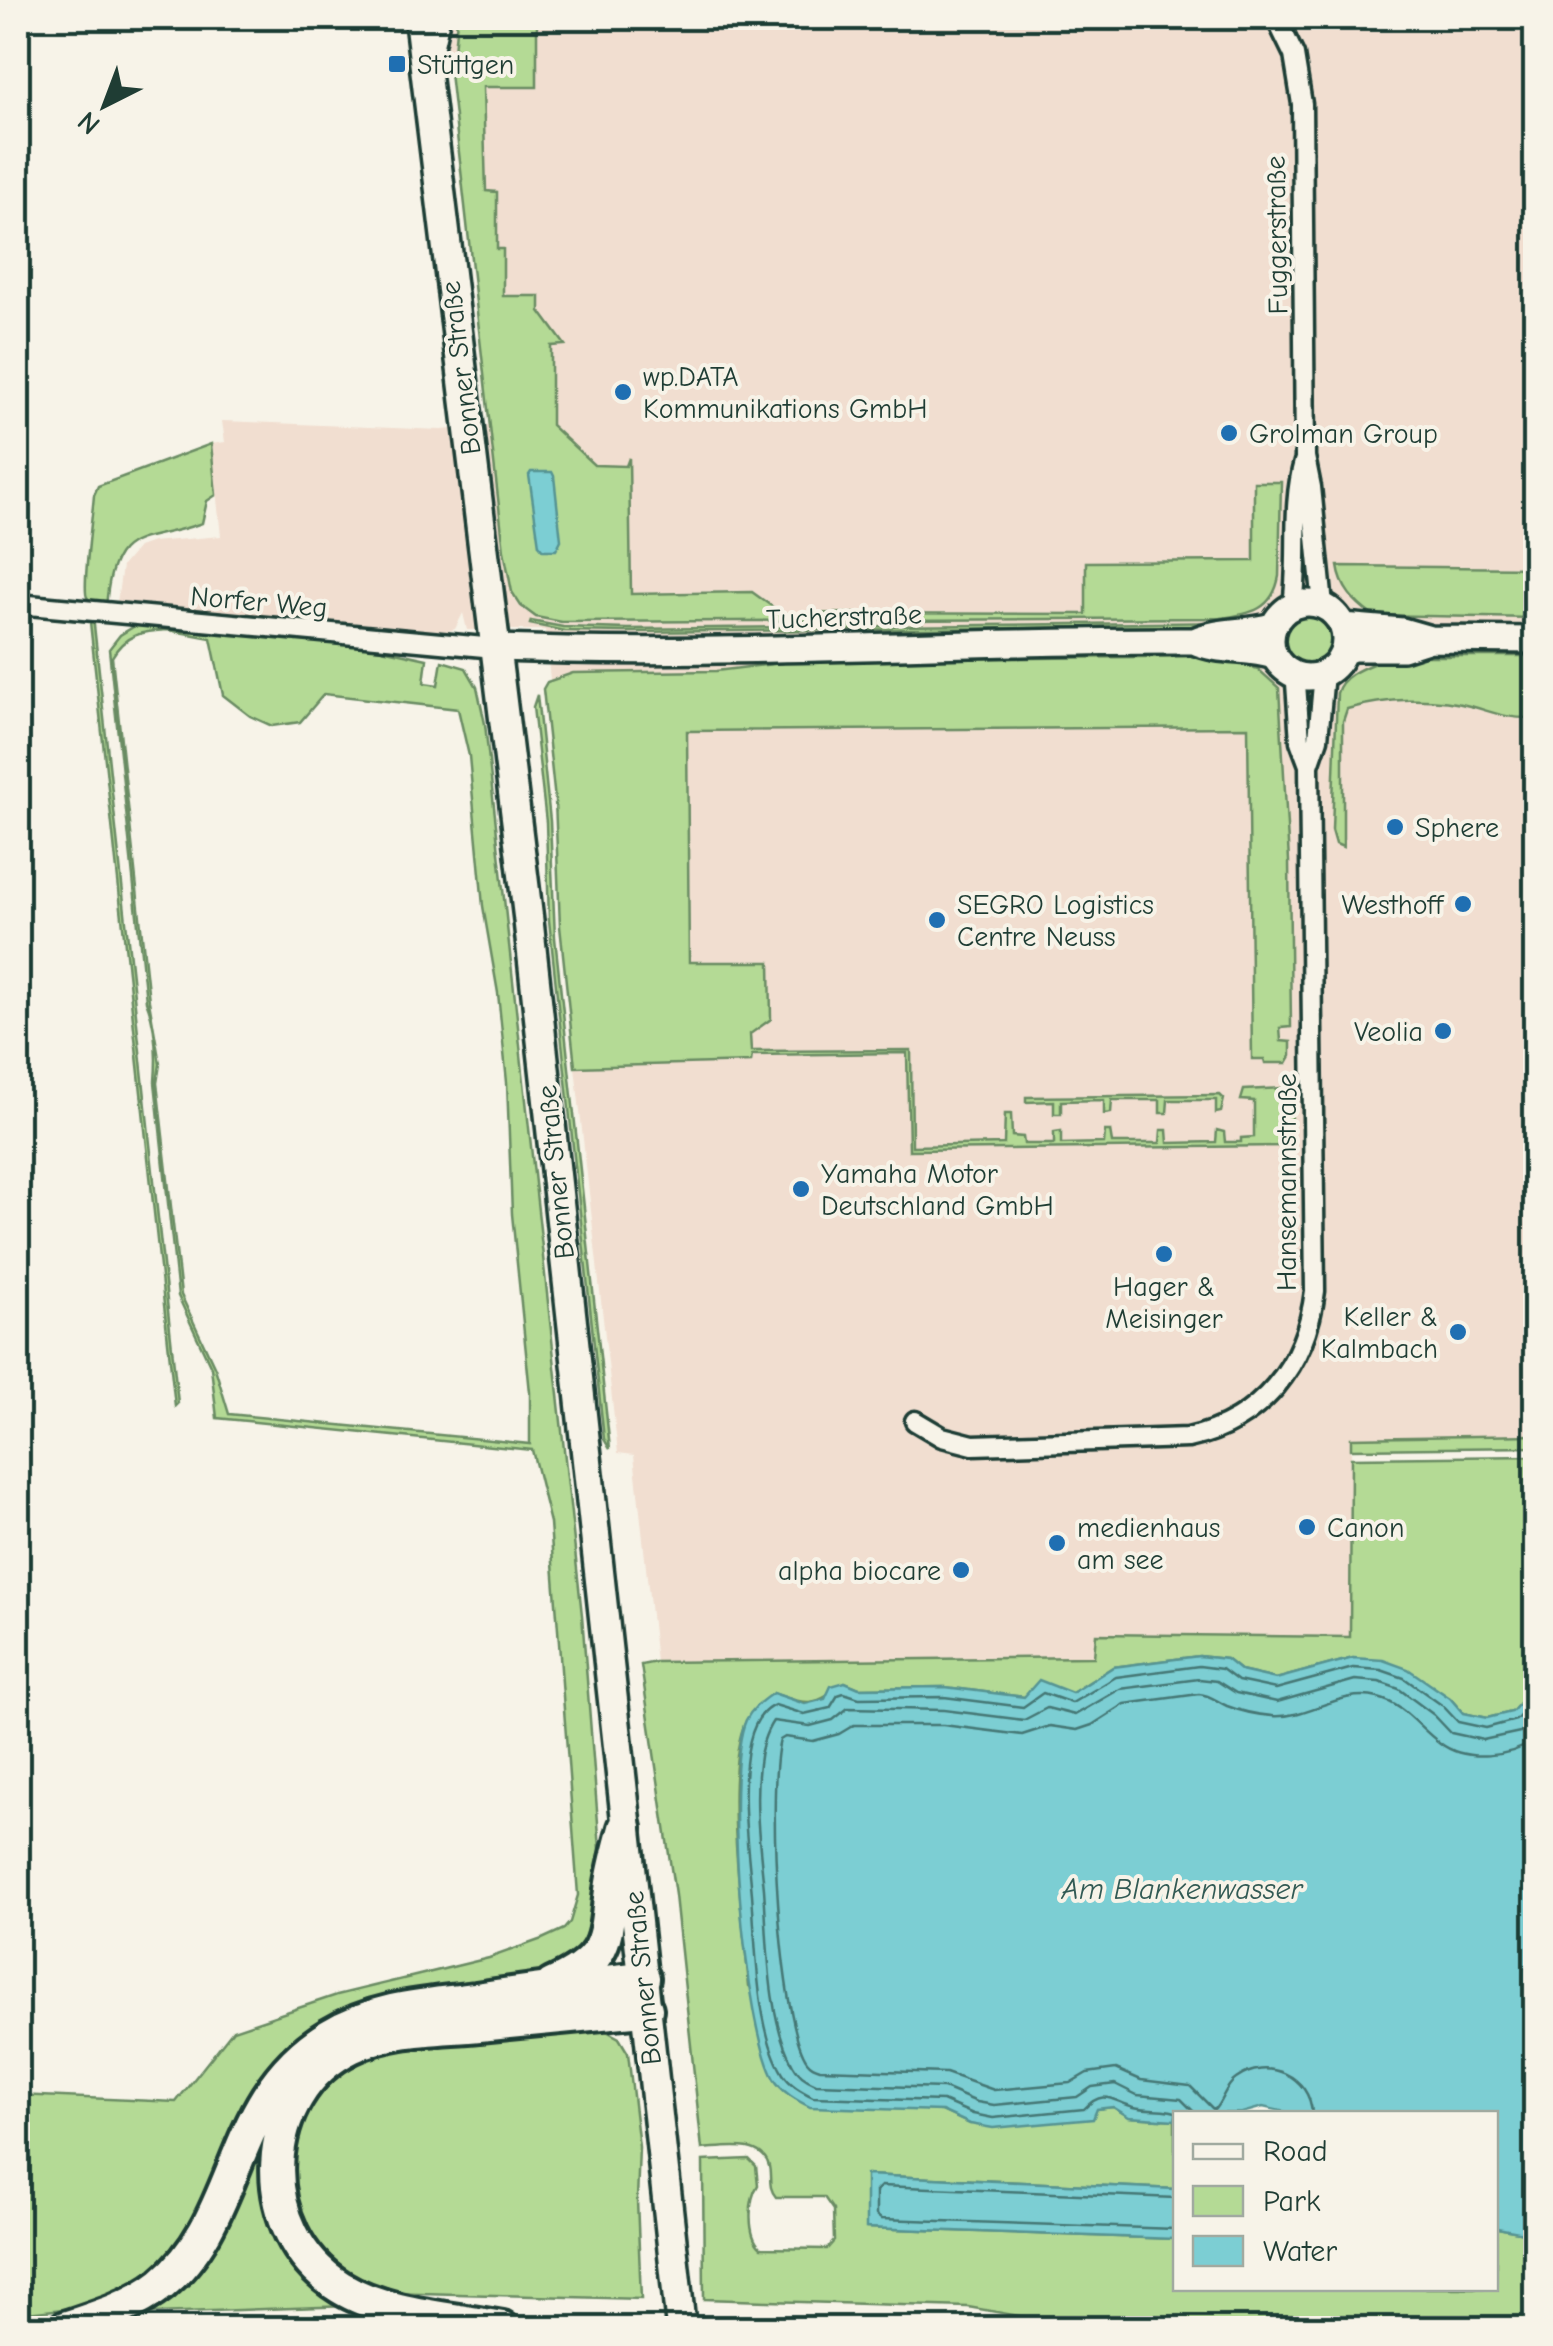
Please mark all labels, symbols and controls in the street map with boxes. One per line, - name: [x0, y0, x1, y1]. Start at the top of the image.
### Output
- place label: Stüttgen: [417, 49, 514, 81]
- marker: Stüttgen: [386, 53, 408, 75]
- north arrow: [55, 55, 155, 155]
- text: N: [71, 105, 106, 141]
- street label: Fuggerstraße: [1260, 155, 1294, 315]
- street label: Bonner Straße: [434, 279, 488, 457]
- place label: wp.DATA Kommunikations GmbH: [643, 361, 927, 425]
- marker: wp.DATA Kommunikations GmbH: [612, 381, 634, 403]
- place label: Grolman Group: [1249, 418, 1438, 450]
- marker: Grolman Group: [1218, 422, 1240, 444]
- street label: Norfer Weg: [189, 580, 329, 624]
- street label: Tucherstraße: [766, 598, 923, 636]
- place label: Sphere: [1415, 812, 1499, 844]
- marker: Sphere: [1384, 816, 1406, 838]
- place label: SEGRO Logistics Centre Neuss: [957, 889, 1154, 953]
- place label: Westhoff: [1342, 889, 1445, 921]
- marker: Westhoff: [1452, 893, 1474, 915]
- marker: SEGRO Logistics Centre Neuss: [926, 909, 948, 931]
- place label: Veolia: [1354, 1016, 1423, 1048]
- marker: Veolia: [1432, 1020, 1454, 1042]
- street label: Hansemannstraße: [1271, 1073, 1303, 1291]
- street label: Bonner Straße: [531, 1083, 581, 1261]
- place label: Yamaha Motor Deutschland GmbH: [821, 1158, 1054, 1222]
- marker: Yamaha Motor Deutschland GmbH: [790, 1178, 812, 1200]
- marker: Hager & Meisinger: [1153, 1243, 1175, 1265]
- place label: Hager & Meisinger: [1105, 1271, 1223, 1335]
- place label: Keller & Kalmbach: [1321, 1301, 1438, 1365]
- marker: Keller & Kalmbach: [1447, 1321, 1469, 1343]
- place label: medienhaus am see: [1077, 1512, 1220, 1576]
- place label: Canon: [1327, 1512, 1404, 1544]
- marker: Canon: [1296, 1516, 1318, 1538]
- marker: medienhaus am see: [1046, 1532, 1068, 1554]
- place label: alpha biocare: [778, 1555, 941, 1587]
- marker: alpha biocare: [950, 1559, 972, 1581]
- water label: Am Blankenwasser: [1061, 1872, 1304, 1907]
- street label: Bonner Straße: [618, 1889, 668, 2067]
- legend: [1173, 2111, 1498, 2291]
- text: Road: [1263, 2134, 1328, 2169]
- text: Park: [1263, 2184, 1321, 2219]
- text: Water: [1263, 2234, 1337, 2269]

